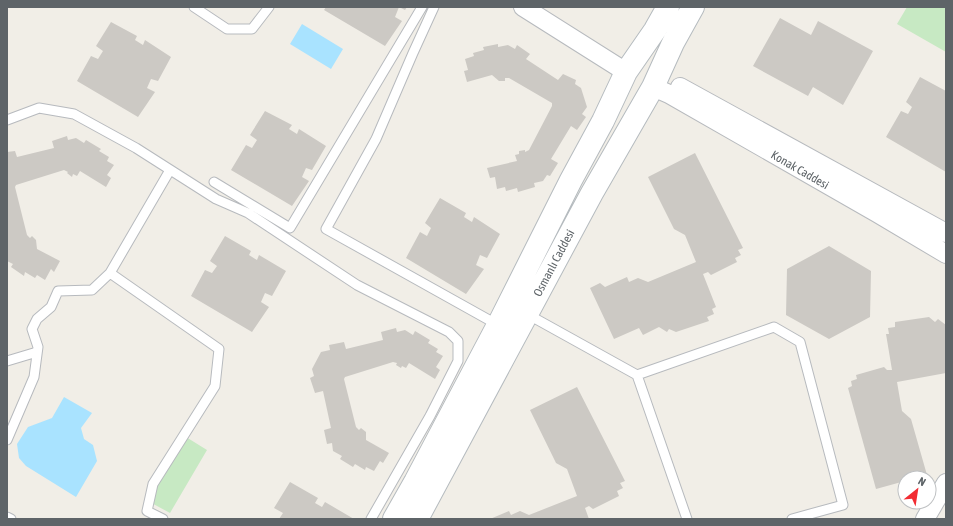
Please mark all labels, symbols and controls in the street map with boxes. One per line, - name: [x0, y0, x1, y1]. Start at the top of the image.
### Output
- street label: Konak Caddesi: [769, 148, 831, 192]
- street label: Osmanlı Caddesi: [531, 227, 577, 299]
- north arrow: [897, 470, 937, 510]
- text: N: [916, 475, 928, 488]

